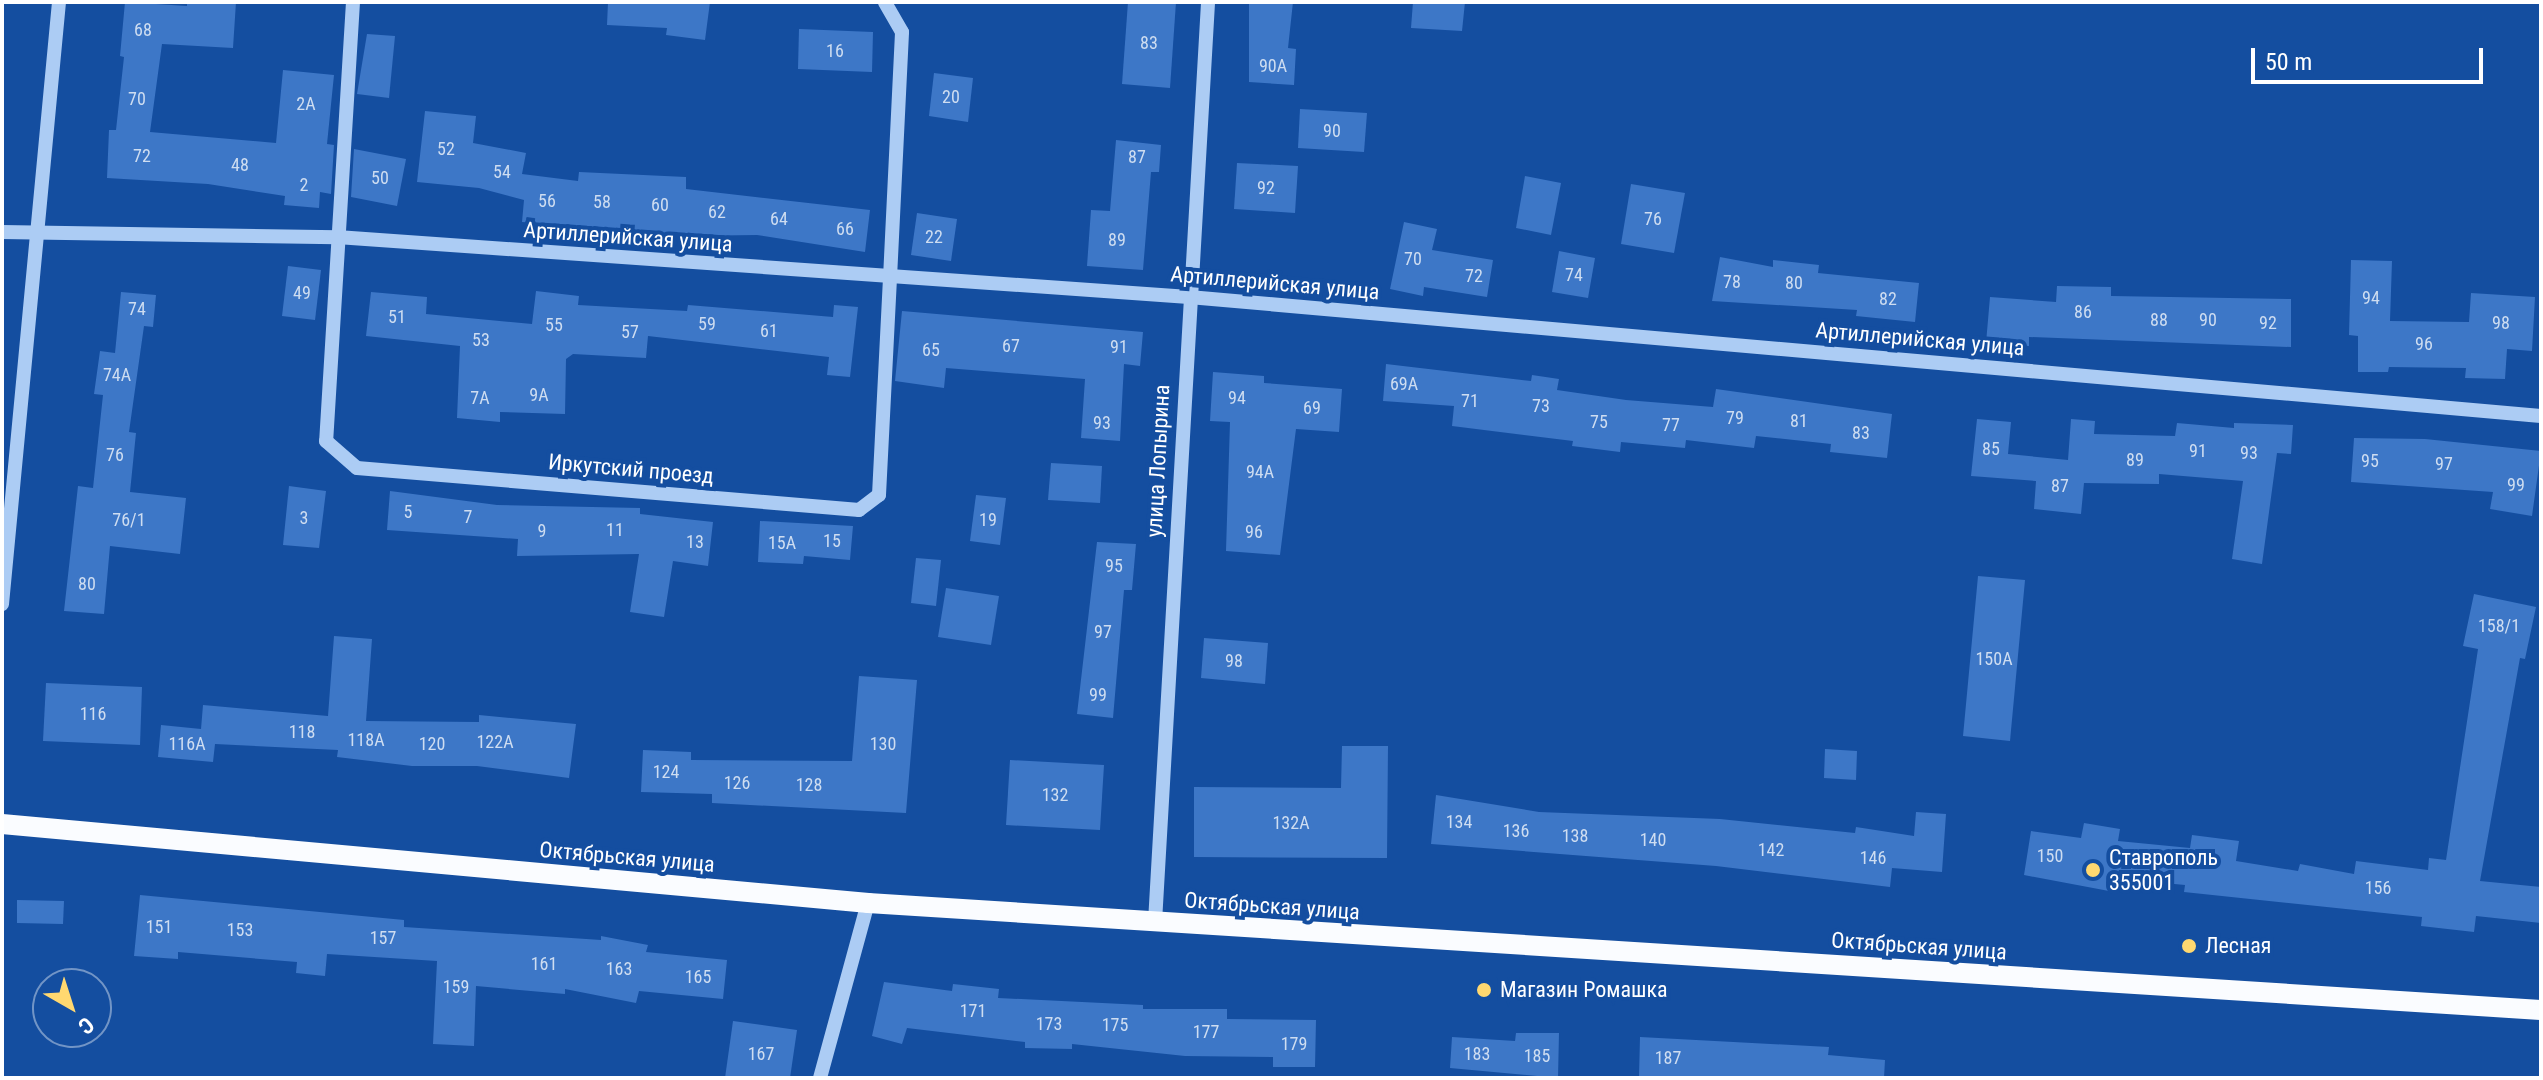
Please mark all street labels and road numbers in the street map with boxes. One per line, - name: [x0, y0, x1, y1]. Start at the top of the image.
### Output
- street label: Артиллерийская улица: [523, 217, 733, 257]
- street label: Артиллерийская улица: [1170, 261, 1380, 305]
- street label: Артиллерийская улица: [1815, 317, 2025, 361]
- street label: улица Лопырина: [1141, 384, 1175, 538]
- street label: Иркутский проезд: [547, 449, 715, 489]
- street label: Октябрьская улица: [538, 836, 716, 878]
- street label: Октябрьская улица: [1183, 887, 1361, 925]
- street label: Октябрьская улица: [1830, 927, 2008, 965]

